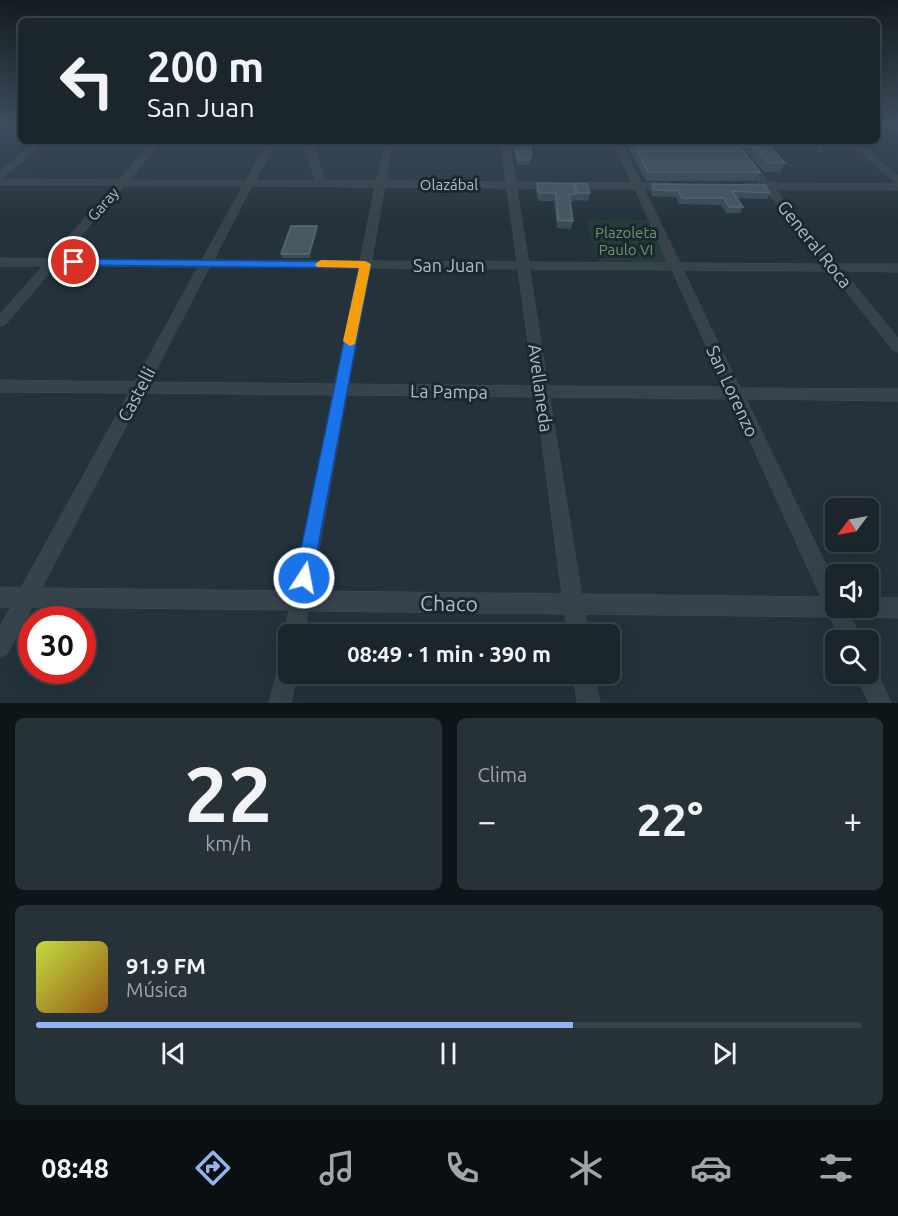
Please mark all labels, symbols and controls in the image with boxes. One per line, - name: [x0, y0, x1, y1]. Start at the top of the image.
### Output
- icon: left: [48, 42, 126, 120]
- text: 200 m: [147, 43, 264, 90]
- text: San Juan: [147, 92, 255, 122]
- street label: Olazábal: [420, 176, 478, 193]
- street label: Garay: [84, 184, 122, 224]
- street label: General Roca: [774, 196, 856, 292]
- park label: Plazoleta Paulo VI: [595, 224, 657, 258]
- pin: [48, 236, 99, 287]
- icon: arrive: [57, 245, 90, 278]
- street label: San Juan: [413, 255, 485, 275]
- street label: San Lorenzo: [703, 342, 763, 440]
- street label: Avellaneda: [525, 343, 557, 433]
- street label: Castelli: [113, 363, 159, 425]
- street label: La Pampa: [410, 380, 488, 402]
- north arrow: [825, 498, 879, 552]
- map controls: [825, 498, 879, 684]
- position arrow: [272, 546, 336, 610]
- button: sound: [825, 564, 879, 618]
- street label: Chaco: [420, 590, 478, 616]
- speed limit sign: 30: [18, 606, 96, 684]
- button: search: [825, 630, 879, 684]
- text: 08:49 · 1 min · 390 m: [347, 641, 551, 666]
- text: 22: [184, 749, 272, 837]
- text: Clima: [478, 763, 527, 786]
- text: 22°: [636, 794, 703, 845]
- text: −: [478, 802, 496, 839]
- text: +: [843, 802, 862, 839]
- text: km/h: [205, 832, 251, 855]
- text: 91.9 FM: [126, 953, 206, 978]
- text: Música: [126, 978, 188, 1001]
- icon: previous: [157, 1037, 190, 1070]
- icon: pause: [432, 1037, 465, 1070]
- icon: next: [708, 1037, 741, 1070]
- icon: directions: [192, 1147, 234, 1189]
- icon: music: [316, 1147, 358, 1189]
- icon: phone: [441, 1147, 483, 1189]
- icon: climate: [565, 1147, 607, 1189]
- icon: car: [690, 1147, 732, 1189]
- icon: filters: [815, 1147, 857, 1189]
- text: 08:48: [41, 1153, 109, 1183]

